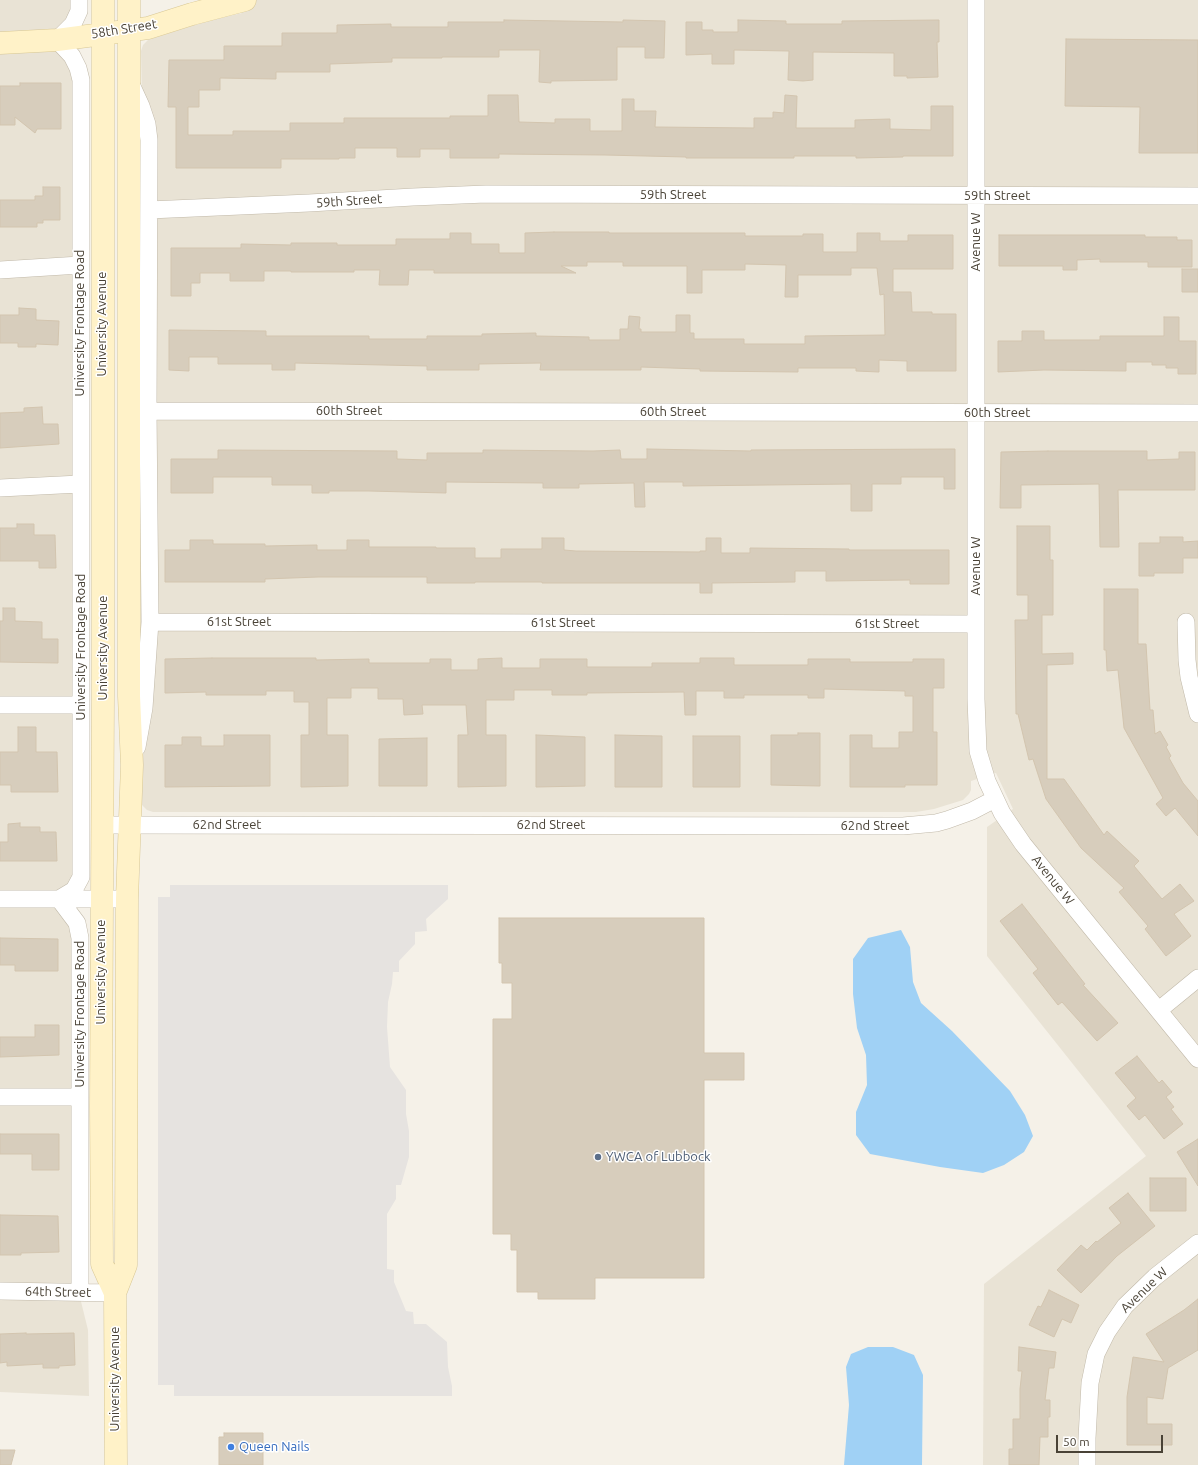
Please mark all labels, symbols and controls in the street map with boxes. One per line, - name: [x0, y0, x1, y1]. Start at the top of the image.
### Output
- street label: 58th Street: [90, 16, 158, 42]
- street label: 59th Street: [640, 187, 706, 203]
- street label: 59th Street: [964, 188, 1030, 204]
- street label: 59th Street: [315, 191, 383, 211]
- street label: Avenue W: [968, 213, 984, 271]
- street label: University Frontage Road: [72, 250, 88, 396]
- street label: University Avenue: [94, 272, 110, 376]
- street label: 60th Street: [316, 403, 382, 419]
- street label: 60th Street: [640, 404, 706, 420]
- street label: 60th Street: [964, 405, 1030, 421]
- street label: Avenue W: [968, 537, 984, 595]
- street label: University Frontage Road: [73, 574, 89, 720]
- street label: University Avenue: [95, 596, 111, 700]
- street label: 61st Street: [207, 614, 271, 630]
- street label: 61st Street: [531, 615, 595, 631]
- street label: 61st Street: [855, 616, 919, 632]
- street label: 62nd Street: [193, 817, 261, 833]
- street label: 62nd Street: [517, 817, 585, 833]
- street label: 62nd Street: [841, 818, 909, 834]
- street label: Avenue W: [1028, 852, 1078, 908]
- street label: University Avenue: [93, 920, 109, 1024]
- street label: University Frontage Road: [72, 941, 88, 1087]
- place label: YWCA of Lubbock: [606, 1149, 711, 1165]
- marker: YWCA of Lubbock: [593, 1152, 603, 1162]
- street label: Avenue W: [1117, 1264, 1171, 1316]
- street label: 64th Street: [25, 1284, 91, 1300]
- street label: University Avenue: [107, 1327, 123, 1431]
- scale bar: [1058, 1427, 1165, 1453]
- text: 50 m: [1063, 1435, 1090, 1448]
- place label: Queen Nails: [239, 1439, 309, 1455]
- marker: Queen Nails: [226, 1442, 236, 1452]

